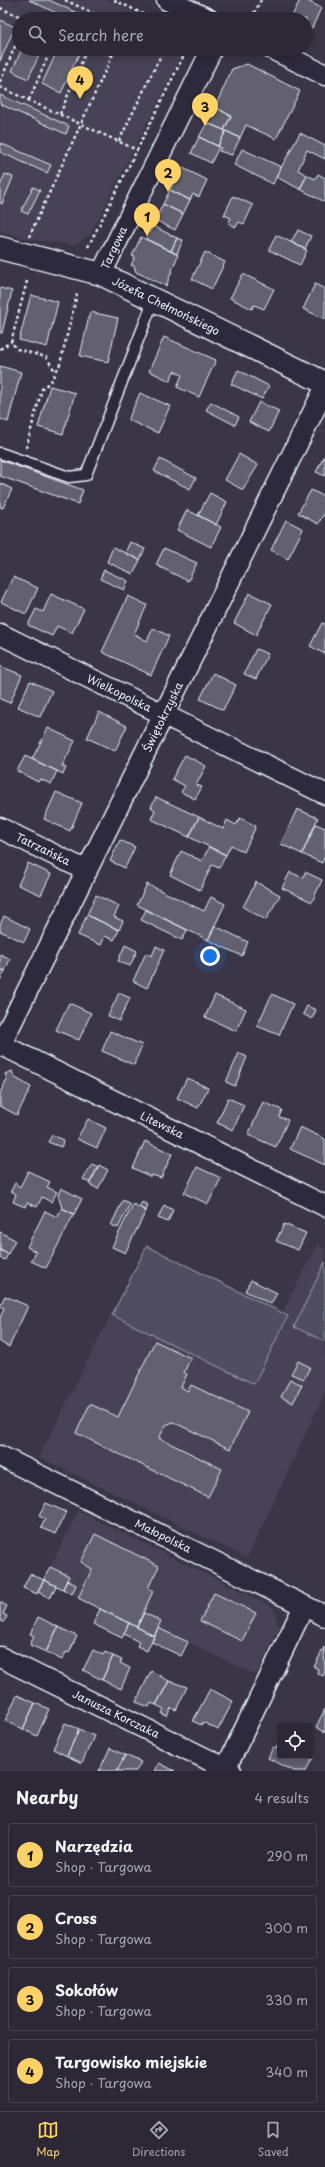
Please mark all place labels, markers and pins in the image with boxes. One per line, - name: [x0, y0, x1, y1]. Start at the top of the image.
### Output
- pin: 4: [67, 66, 93, 99]
- pin: 3: [192, 93, 218, 126]
- pin: 2: [155, 159, 181, 192]
- pin: 1: [134, 203, 160, 236]

